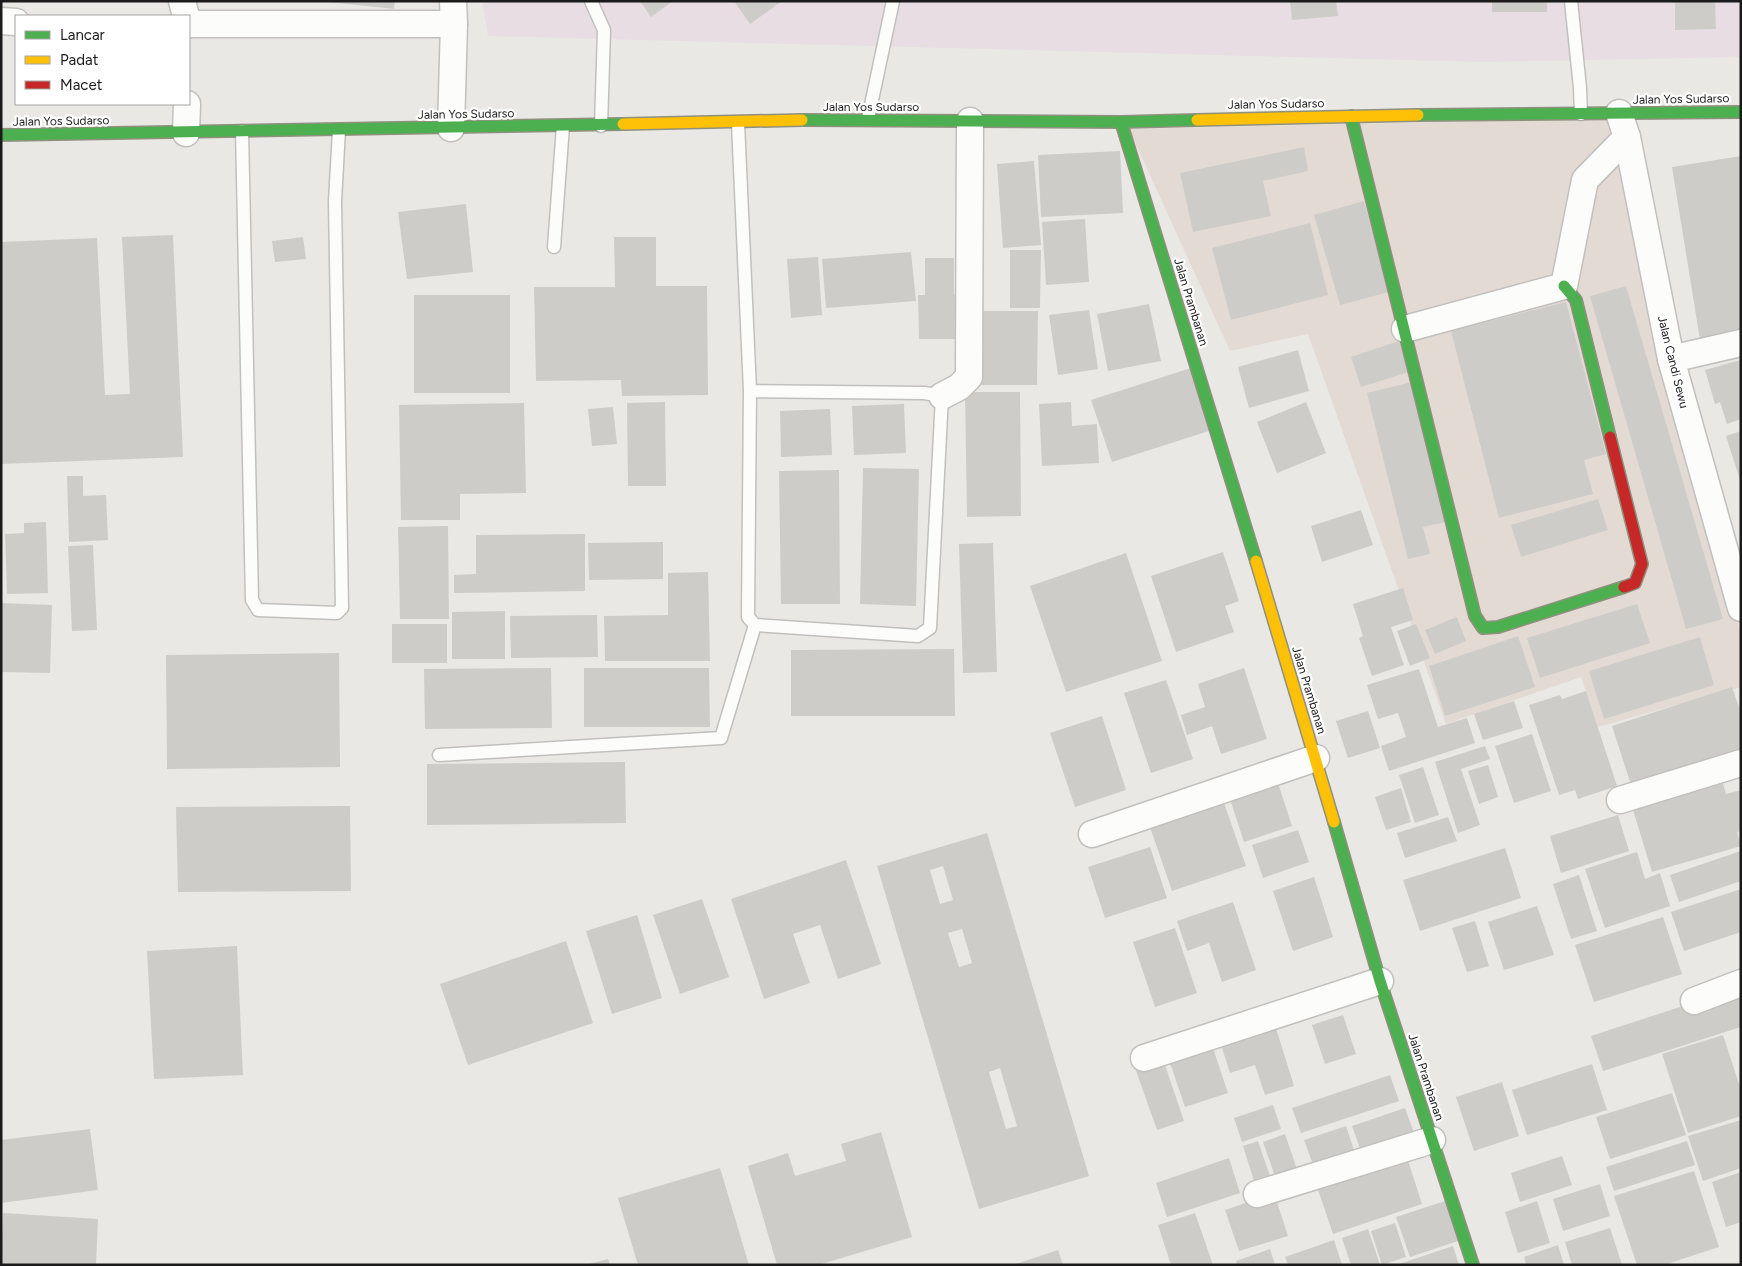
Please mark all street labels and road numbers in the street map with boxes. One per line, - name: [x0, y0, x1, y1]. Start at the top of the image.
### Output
- street label: Jalan Yos Sudarso: [1633, 91, 1729, 107]
- street label: Jalan Yos Sudarso: [1228, 96, 1324, 112]
- street label: Jalan Yos Sudarso: [823, 100, 919, 114]
- street label: Jalan Yos Sudarso: [418, 106, 514, 122]
- street label: Jalan Yos Sudarso: [13, 113, 109, 129]
- street label: Jalan Prambanan: [1171, 257, 1211, 348]
- street label: Jalan Candi Sewu: [1655, 314, 1691, 410]
- street label: Jalan Prambanan: [1289, 645, 1329, 736]
- street label: Jalan Prambanan: [1405, 1032, 1447, 1123]

